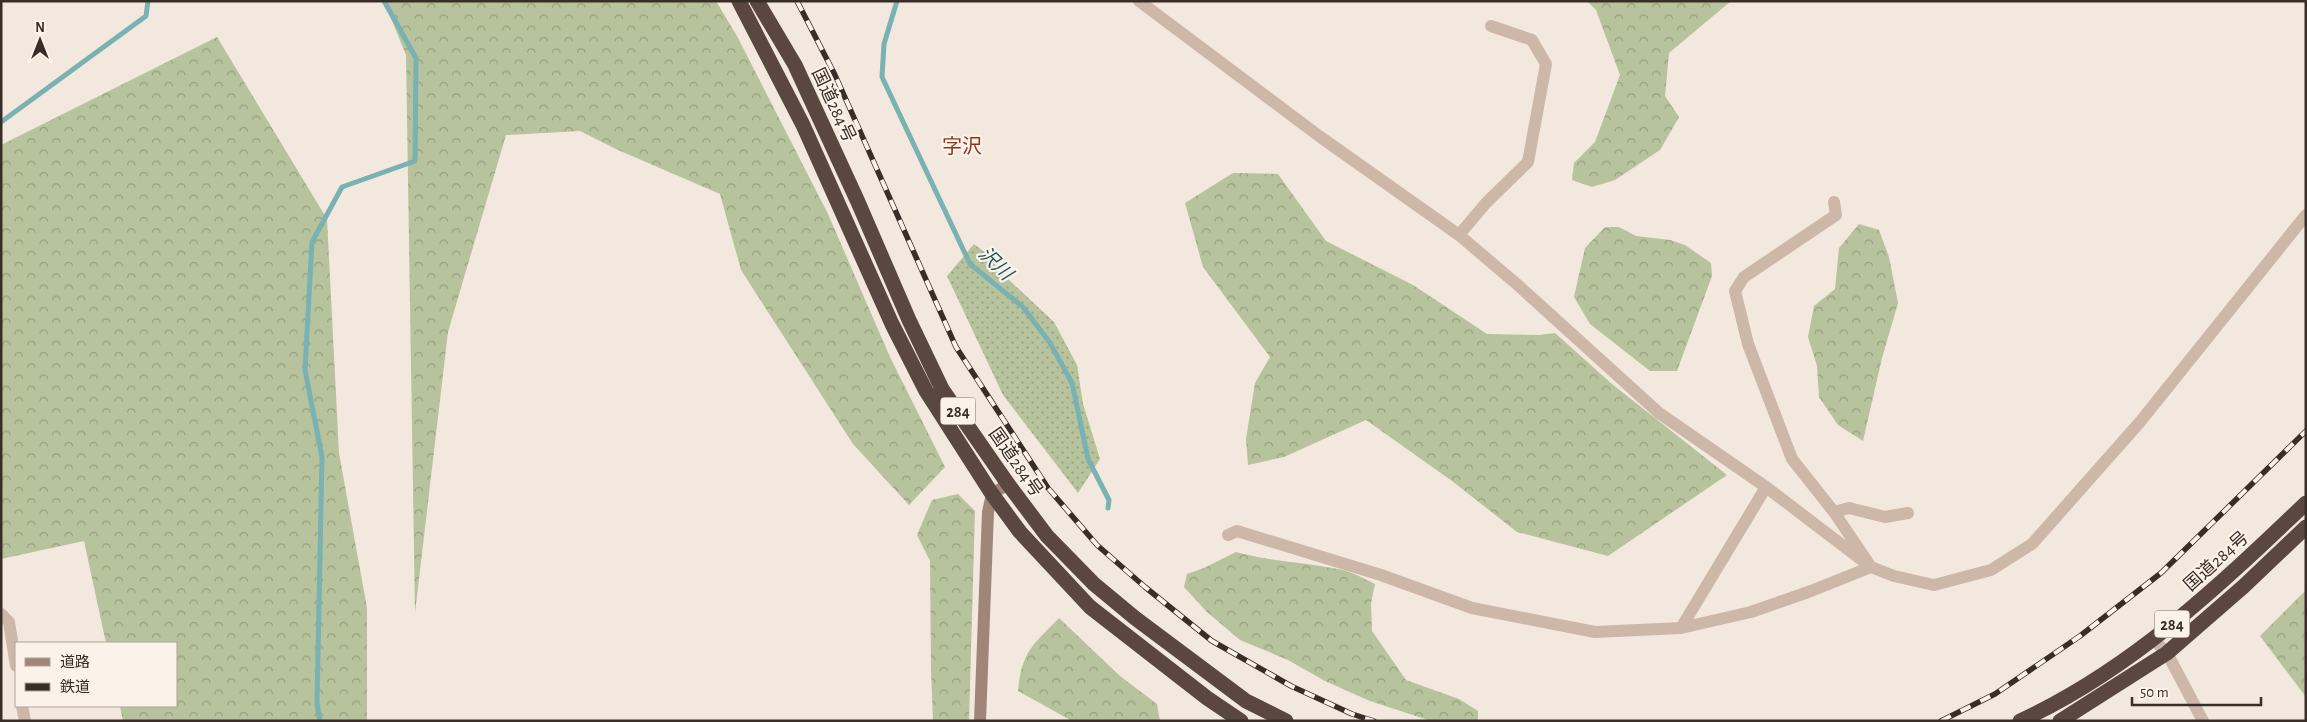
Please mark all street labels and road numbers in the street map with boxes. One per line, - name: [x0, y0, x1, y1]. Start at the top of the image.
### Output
- street label: 国道284号: [808, 65, 860, 145]
- road number: 284: [940, 398, 976, 424]
- street label: 国道284号: [985, 424, 1047, 500]
- street label: 国道284号: [2180, 527, 2252, 595]
- road number: 284: [2154, 610, 2190, 638]

